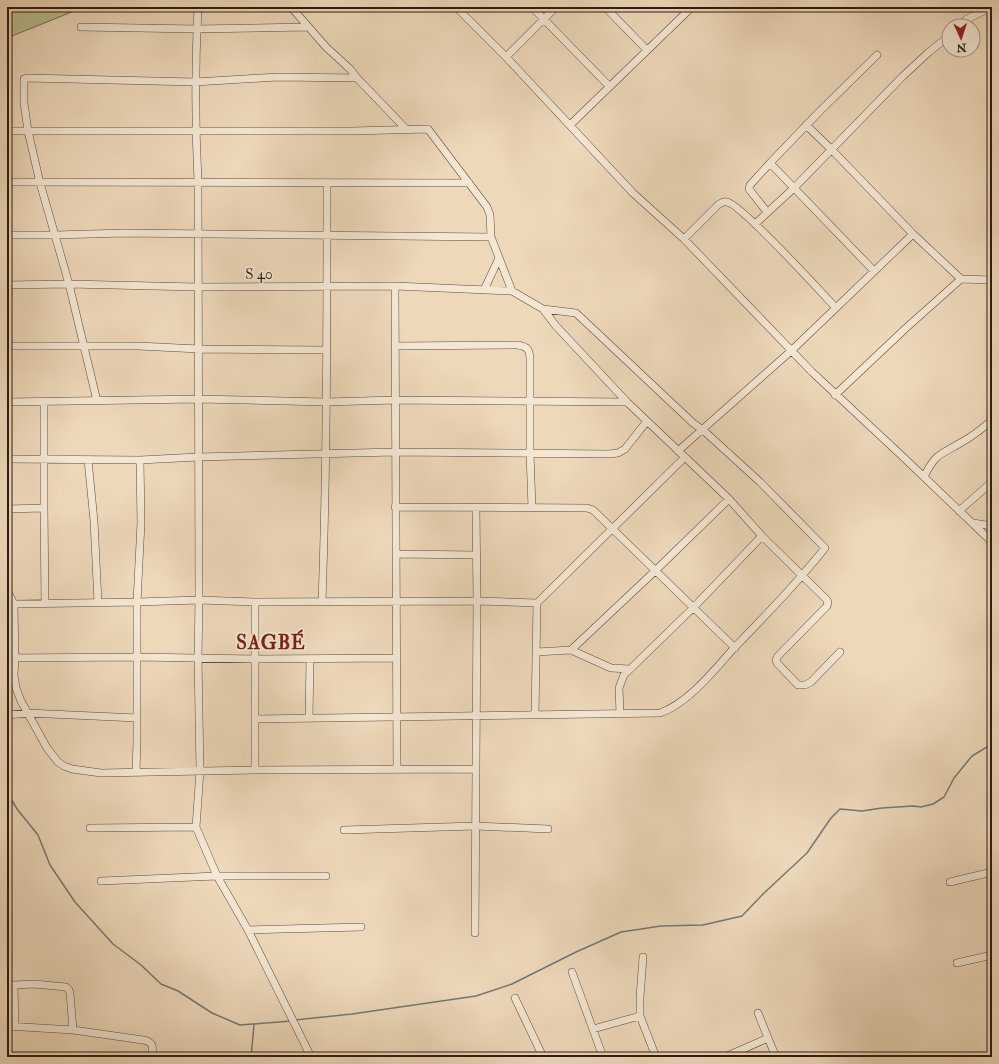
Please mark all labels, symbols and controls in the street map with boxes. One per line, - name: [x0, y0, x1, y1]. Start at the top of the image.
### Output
- north arrow: [941, 18, 981, 58]
- text: N: [955, 41, 968, 54]
- street label: S 40: [245, 265, 273, 284]
- district label: SAGBÉ: [236, 629, 306, 655]

